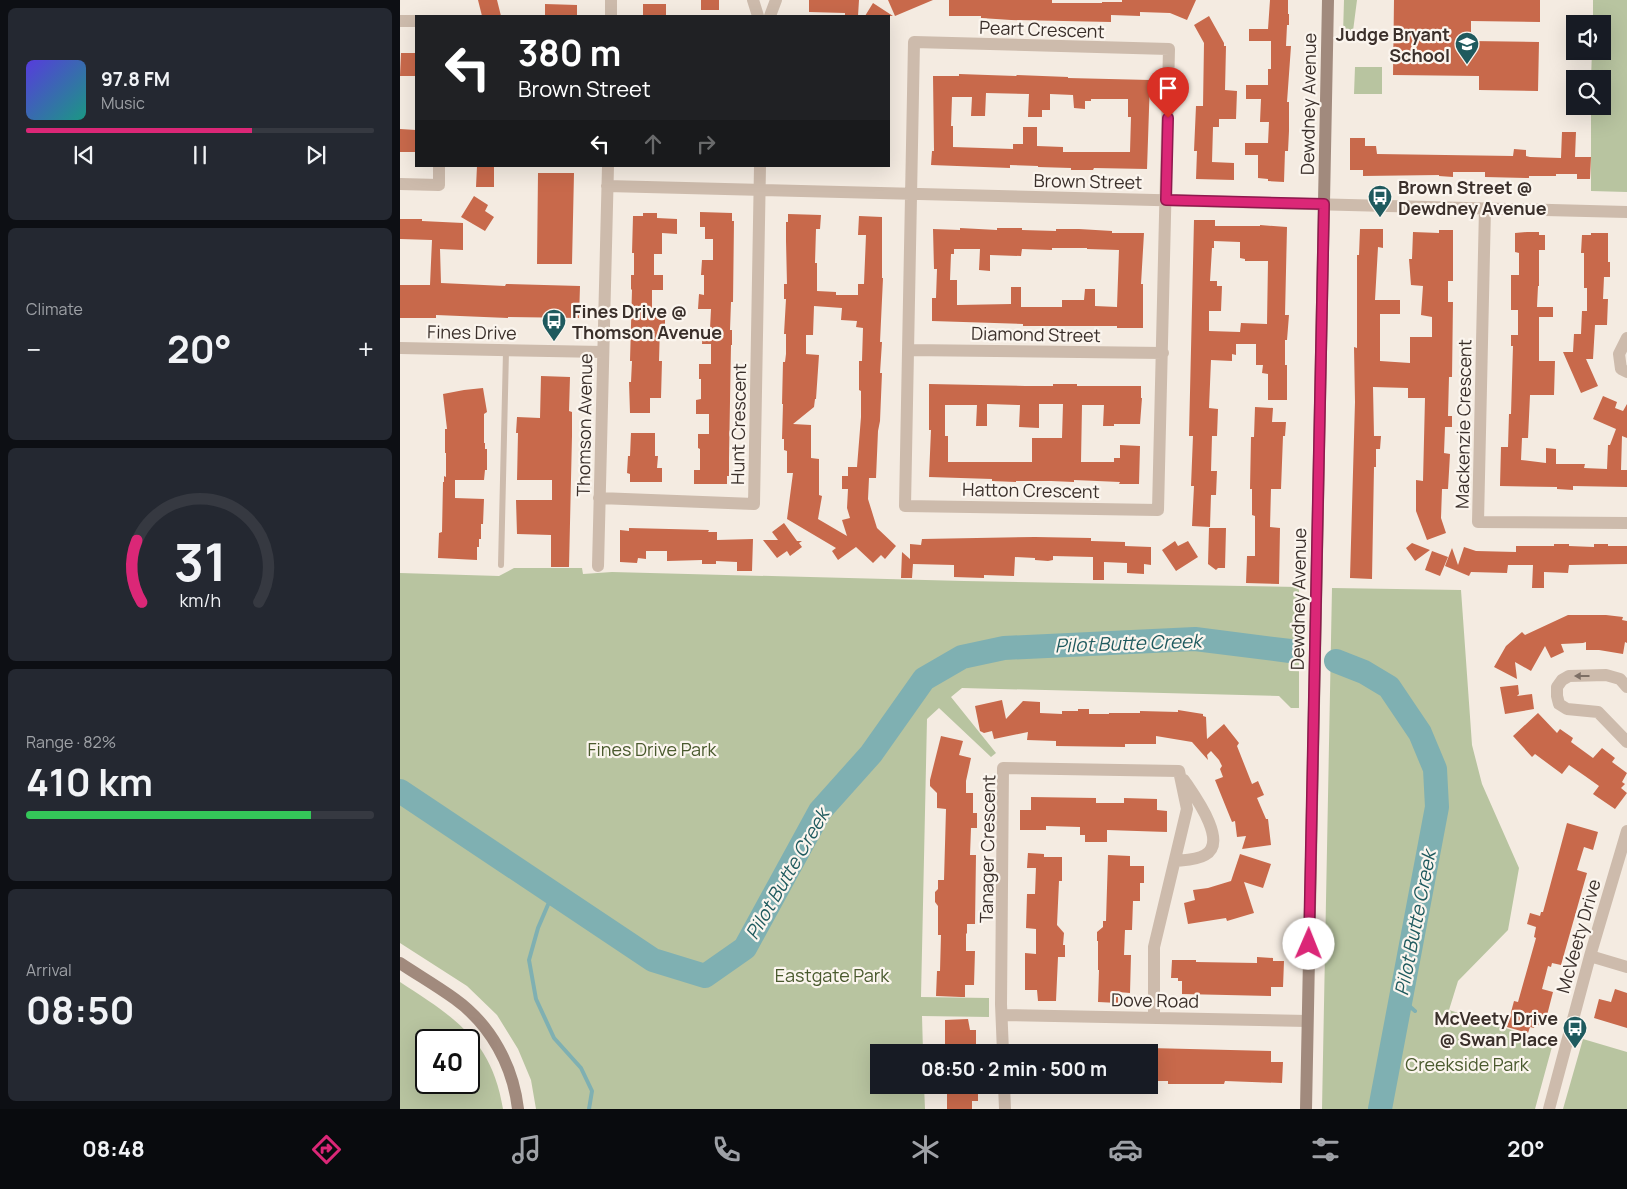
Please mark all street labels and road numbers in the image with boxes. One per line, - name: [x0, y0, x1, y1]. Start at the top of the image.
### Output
- street label: Peart Crescent: [979, 15, 1105, 43]
- street label: Dewdney Avenue: [1295, 33, 1321, 175]
- street label: Brown Street: [1033, 168, 1143, 194]
- street label: Fines Drive: [427, 319, 517, 345]
- street label: Diamond Street: [971, 321, 1101, 347]
- street label: Mackenzie Crescent: [1450, 339, 1476, 509]
- street label: Thomson Avenue: [571, 353, 597, 497]
- street label: Hunt Crescent: [725, 363, 751, 485]
- street label: Hatton Crescent: [962, 477, 1100, 503]
- street label: Dewdney Avenue: [1285, 528, 1311, 670]
- street label: Tanager Crescent: [974, 775, 1000, 923]
- street label: McVeety Drive: [1550, 876, 1606, 996]
- street label: Dove Road: [1111, 987, 1199, 1013]

